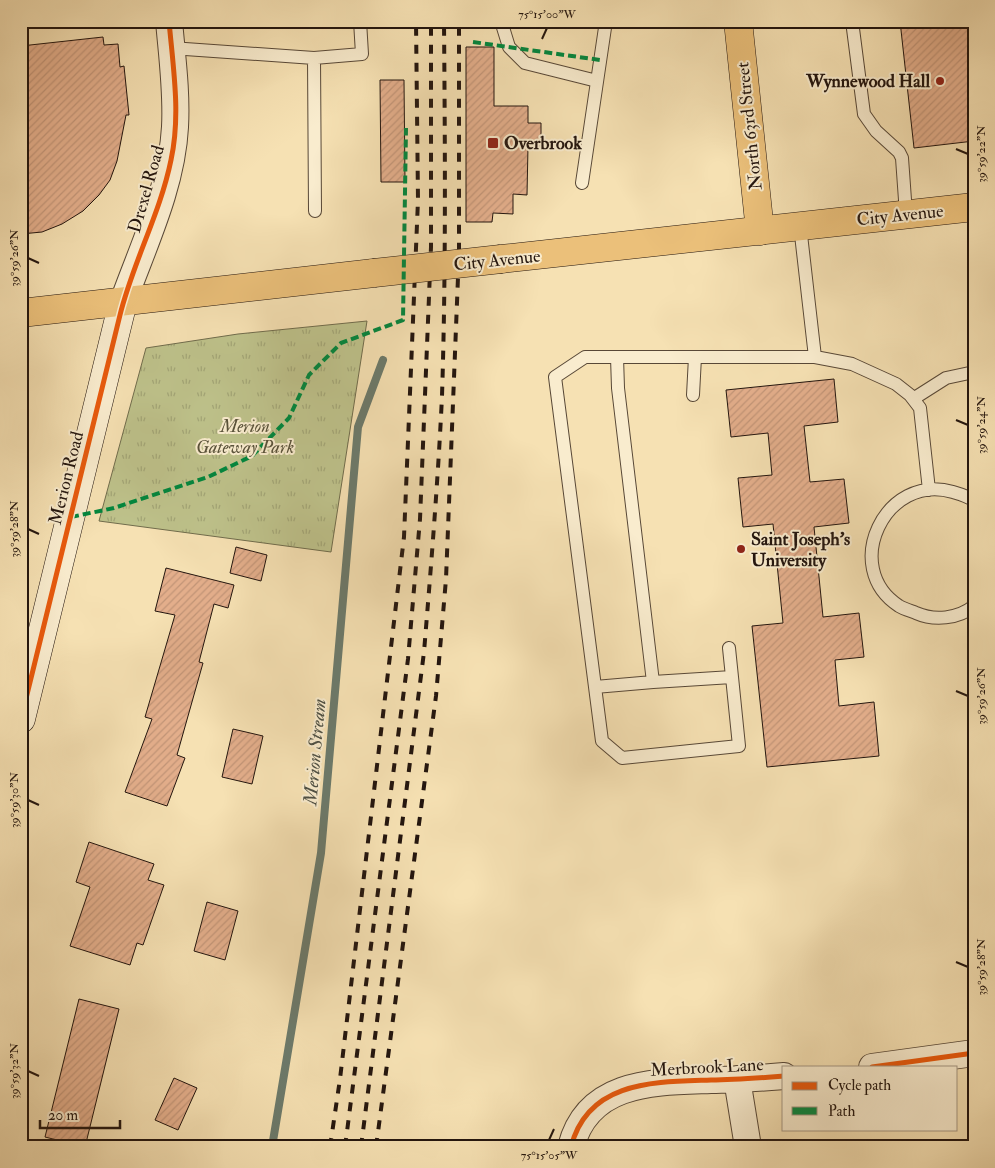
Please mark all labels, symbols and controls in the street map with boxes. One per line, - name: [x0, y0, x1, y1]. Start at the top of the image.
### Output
- text: 75°15'00"W: [518, 7, 576, 22]
- street label: North 63rd Street: [731, 61, 768, 191]
- place label: Wynnewood Hall: [805, 70, 930, 93]
- marker: Wynnewood Hall: [934, 75, 946, 87]
- text: 39°59'22"N: [974, 125, 989, 183]
- place label: Overbrook: [504, 132, 582, 155]
- marker: Overbrook: [486, 136, 500, 150]
- street label: Drexel Road: [123, 142, 170, 236]
- street label: City Avenue: [855, 199, 945, 232]
- text: 39°59'26"N: [7, 229, 22, 287]
- street label: City Avenue: [452, 244, 542, 277]
- text: 39°59'24"N: [974, 396, 989, 454]
- park label: Merion Gateway Park: [196, 415, 294, 459]
- street label: Merion Road: [44, 429, 89, 527]
- text: 39°59'28"N: [7, 500, 22, 558]
- place label: Saint Joseph's University: [751, 528, 850, 572]
- marker: Saint Joseph's University: [735, 543, 747, 555]
- text: 39°59'26"N: [974, 667, 989, 725]
- water label: Merion Stream: [298, 698, 332, 807]
- text: 39°59'30"N: [7, 772, 22, 828]
- text: 39°59'28"N: [974, 938, 989, 996]
- text: 39°59'32"N: [7, 1043, 22, 1099]
- street label: Merbrook Lane: [650, 1053, 765, 1082]
- legend: [782, 1066, 958, 1130]
- text: Cycle path: [828, 1076, 891, 1096]
- scale bar: [40, 1098, 120, 1130]
- text: Path: [828, 1102, 855, 1121]
- text: 20 m: [48, 1106, 78, 1125]
- text: 75°15'05"W: [521, 1148, 578, 1163]

